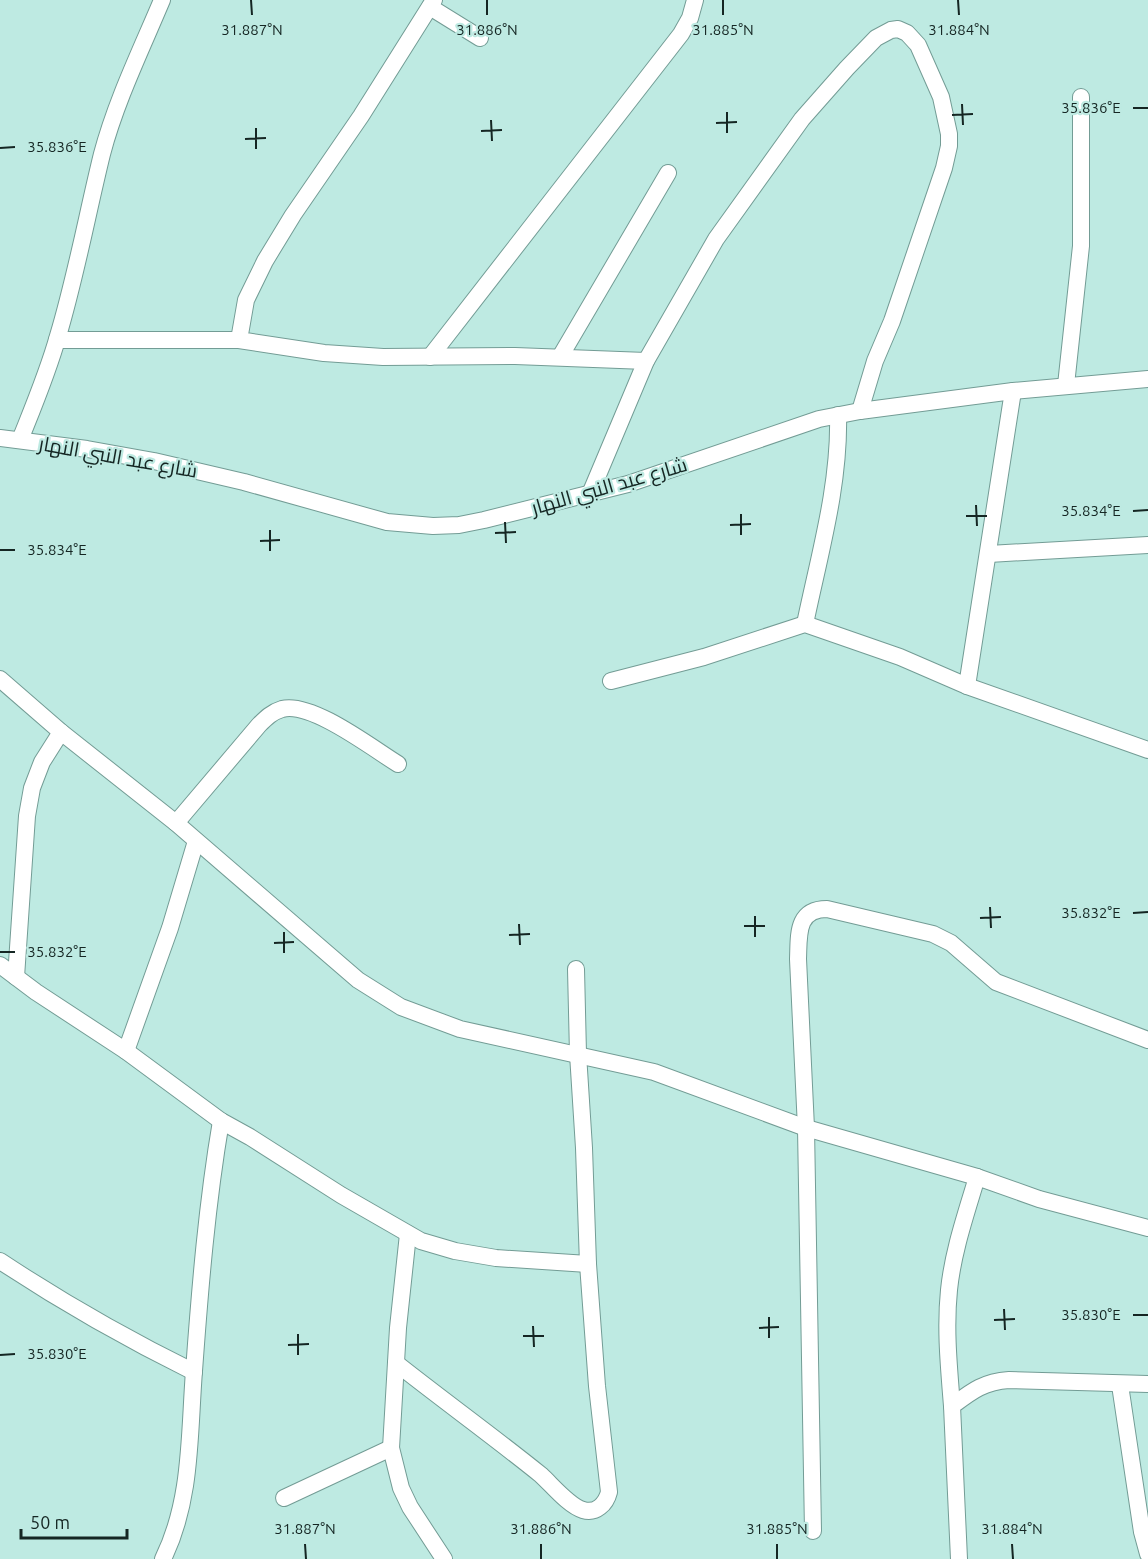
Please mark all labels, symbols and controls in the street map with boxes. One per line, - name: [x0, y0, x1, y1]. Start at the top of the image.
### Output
- text: 31.887°N: [221, 21, 283, 38]
- text: 31.886°N: [456, 21, 518, 38]
- text: 31.885°N: [692, 21, 754, 38]
- text: 31.884°N: [928, 21, 990, 38]
- text: 35.836°E: [1061, 99, 1121, 116]
- text: 35.836°E: [27, 138, 87, 155]
- street label: شارع عبد النبي النهار: [35, 431, 199, 487]
- street label: شارع عبد النبي النهار: [527, 452, 691, 524]
- text: 35.834°E: [1061, 502, 1121, 519]
- text: 35.834°E: [27, 541, 87, 558]
- text: 35.832°E: [1061, 904, 1121, 921]
- text: 35.832°E: [27, 943, 87, 960]
- text: 35.830°E: [1061, 1306, 1121, 1323]
- text: 35.830°E: [27, 1345, 87, 1362]
- scale bar: [21, 1502, 128, 1540]
- text: 50 m: [30, 1512, 70, 1532]
- text: 31.887°N: [274, 1520, 336, 1537]
- text: 31.886°N: [510, 1520, 572, 1537]
- text: 31.885°N: [746, 1520, 808, 1537]
- text: 31.884°N: [981, 1520, 1043, 1537]

